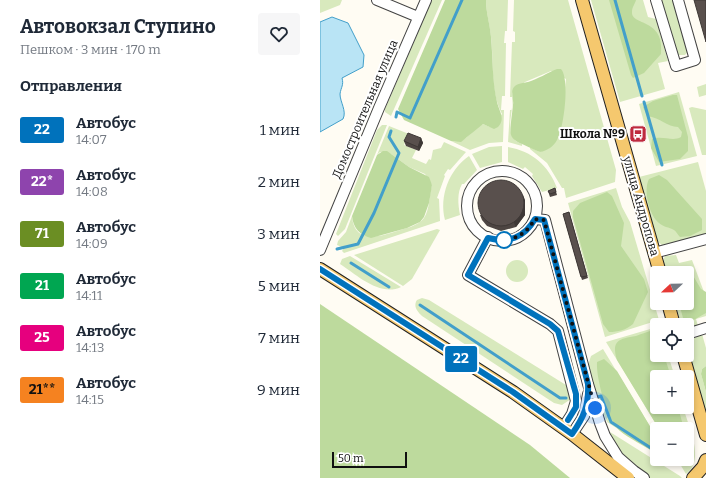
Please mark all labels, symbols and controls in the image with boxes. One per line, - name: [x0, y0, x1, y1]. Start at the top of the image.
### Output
- button: heart: [258, 13, 300, 55]
- text: Автовокзал Ступино: [20, 15, 216, 38]
- street label: Домостроительная улица: [329, 37, 401, 180]
- text: Пешком · 3 мин · 170 m: [20, 42, 161, 57]
- text: Отправления: [20, 77, 122, 95]
- text: Автобус: [76, 114, 136, 132]
- text: 22: [34, 121, 50, 138]
- text: 1 мин: [260, 121, 300, 139]
- bus stop icon: Школа №9: [628, 124, 648, 144]
- place label: Школа №9: [560, 127, 625, 141]
- text: 14:07: [76, 132, 106, 147]
- street label: улица Андропова: [620, 153, 662, 258]
- text: Автобус: [76, 166, 136, 184]
- text: 22*: [31, 173, 53, 190]
- text: 2 мин: [258, 173, 300, 191]
- text: 14:08: [76, 184, 108, 199]
- text: Автобус: [76, 218, 136, 236]
- text: 71: [35, 225, 49, 242]
- text: 3 мин: [257, 225, 300, 243]
- unlabelled marker: [495, 231, 513, 249]
- text: 14:09: [76, 236, 108, 251]
- north arrow: [650, 266, 694, 310]
- map controls: [650, 266, 694, 466]
- text: Автобус: [76, 270, 136, 288]
- text: 21: [35, 277, 49, 294]
- text: 5 мин: [258, 277, 300, 295]
- text: 14:11: [76, 288, 102, 303]
- button: locate: [650, 318, 694, 362]
- text: Автобус: [76, 322, 136, 340]
- text: 25: [34, 329, 50, 346]
- text: 7 мин: [258, 329, 300, 347]
- text: 14:13: [76, 340, 104, 355]
- line badge: 22: [443, 346, 479, 372]
- text: 22: [453, 350, 469, 367]
- button: +: [650, 370, 694, 414]
- text: Автобус: [76, 374, 136, 392]
- text: 21**: [29, 381, 55, 398]
- text: 9 мин: [257, 381, 300, 399]
- text: 14:15: [76, 392, 104, 407]
- your location: [585, 398, 605, 418]
- button: −: [650, 422, 694, 466]
- scale bar: [332, 450, 407, 469]
- text: 50 m: [338, 452, 364, 465]

